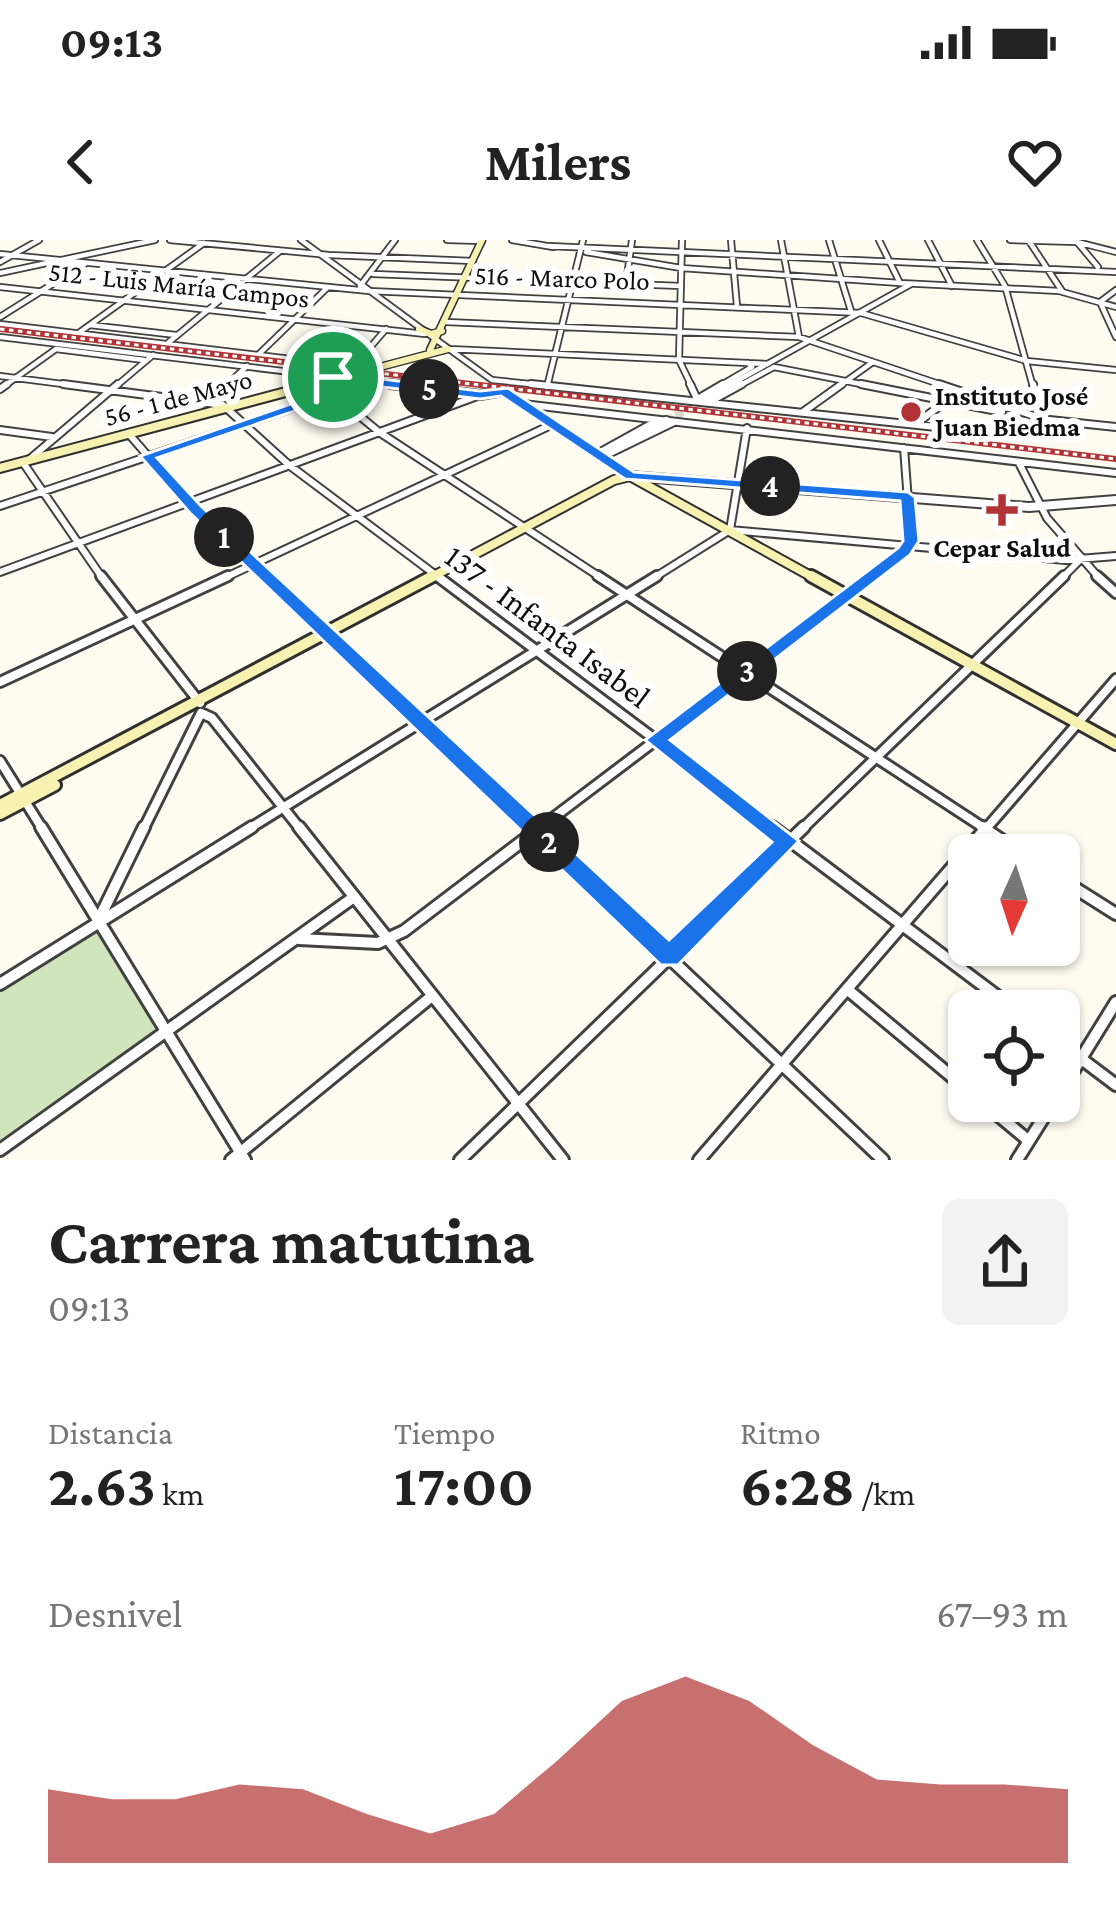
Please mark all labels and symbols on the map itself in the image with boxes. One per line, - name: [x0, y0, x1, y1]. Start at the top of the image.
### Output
- street label: 512 - Luis María Campos: [47, 256, 311, 314]
- street label: 516 - Marco Polo: [474, 260, 650, 296]
- pin: [282, 326, 384, 428]
- pin: 5: [399, 359, 459, 419]
- street label: 56 - 1 de Mayo: [101, 364, 255, 432]
- place label: Instituto José Juan Biedma: [932, 381, 1088, 442]
- marker: Instituto José Juan Biedma: [898, 399, 924, 425]
- pin: 4: [740, 456, 800, 516]
- marker: Cepar Salud: [986, 494, 1018, 526]
- pin: 1: [194, 507, 254, 567]
- place label: Cepar Salud: [933, 533, 1071, 563]
- street label: 137 - Infanta Isabel: [438, 537, 658, 715]
- pin: 3: [717, 641, 777, 701]
- pin: 2: [519, 812, 579, 872]
- north arrow: [948, 834, 1080, 966]

